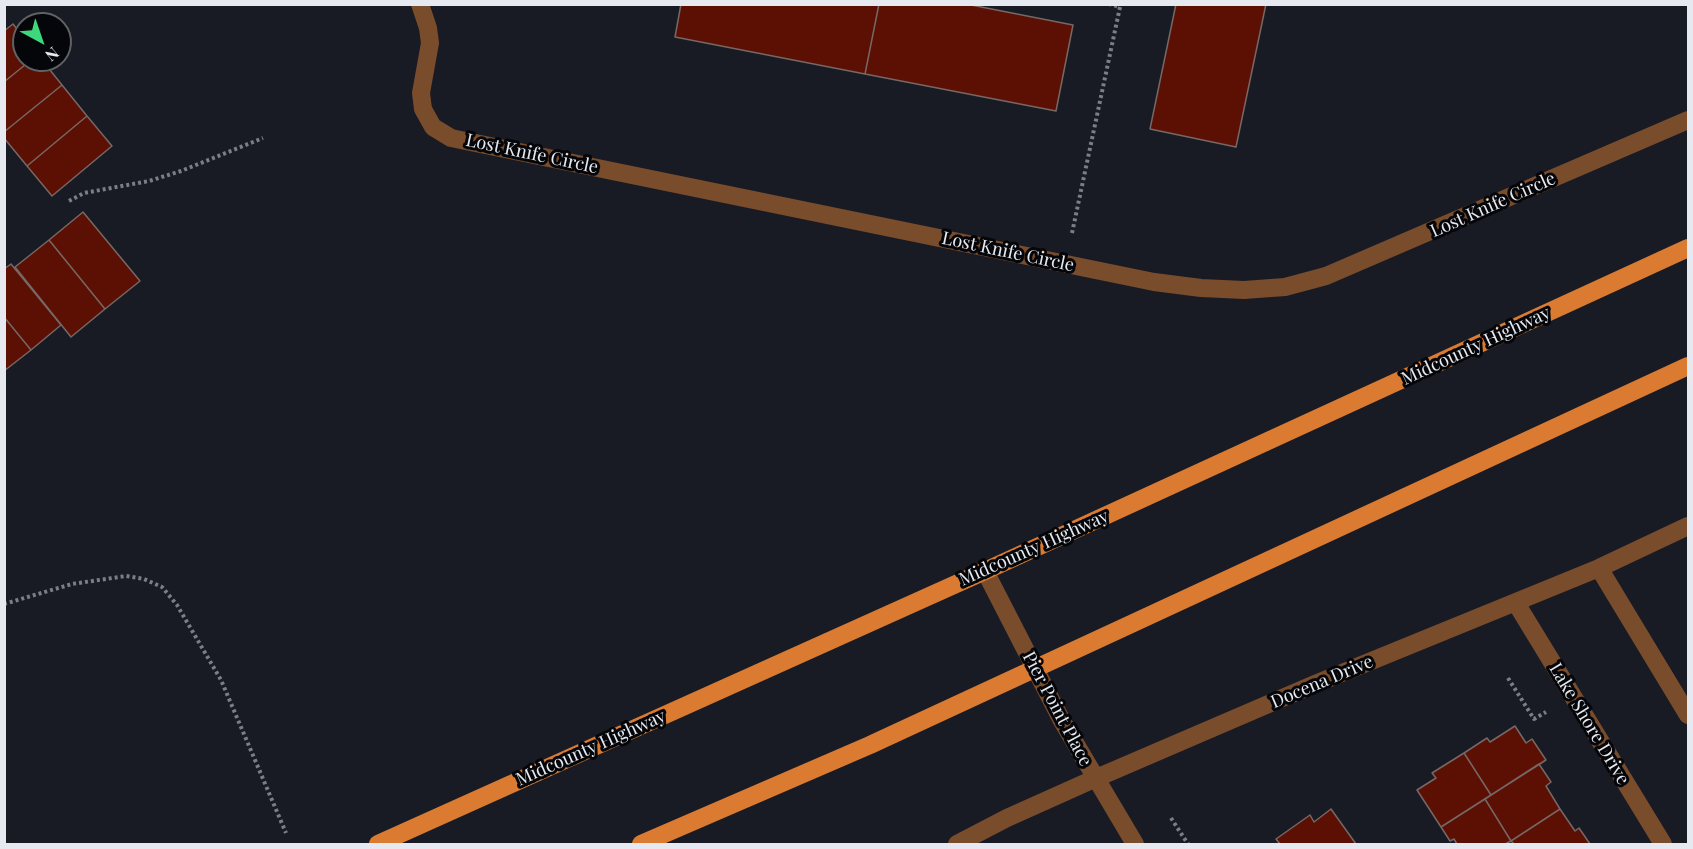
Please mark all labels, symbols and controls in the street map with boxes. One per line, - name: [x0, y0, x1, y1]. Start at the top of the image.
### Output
- north arrow: [12, 12, 72, 72]
- text: N: [41, 43, 64, 66]
- street label: Lost Knife Circle: [464, 129, 600, 179]
- street label: Lost Knife Circle: [1427, 168, 1559, 242]
- street label: Lost Knife Circle: [940, 227, 1076, 277]
- street label: Midcounty Highway: [1398, 302, 1554, 390]
- street label: Midcounty Highway: [956, 505, 1112, 591]
- street label: Pier Point Place: [1018, 648, 1096, 770]
- street label: Docena Drive: [1268, 651, 1376, 713]
- street label: Lake Shore Drive: [1544, 659, 1634, 789]
- street label: Midcounty Highway: [513, 705, 669, 791]

